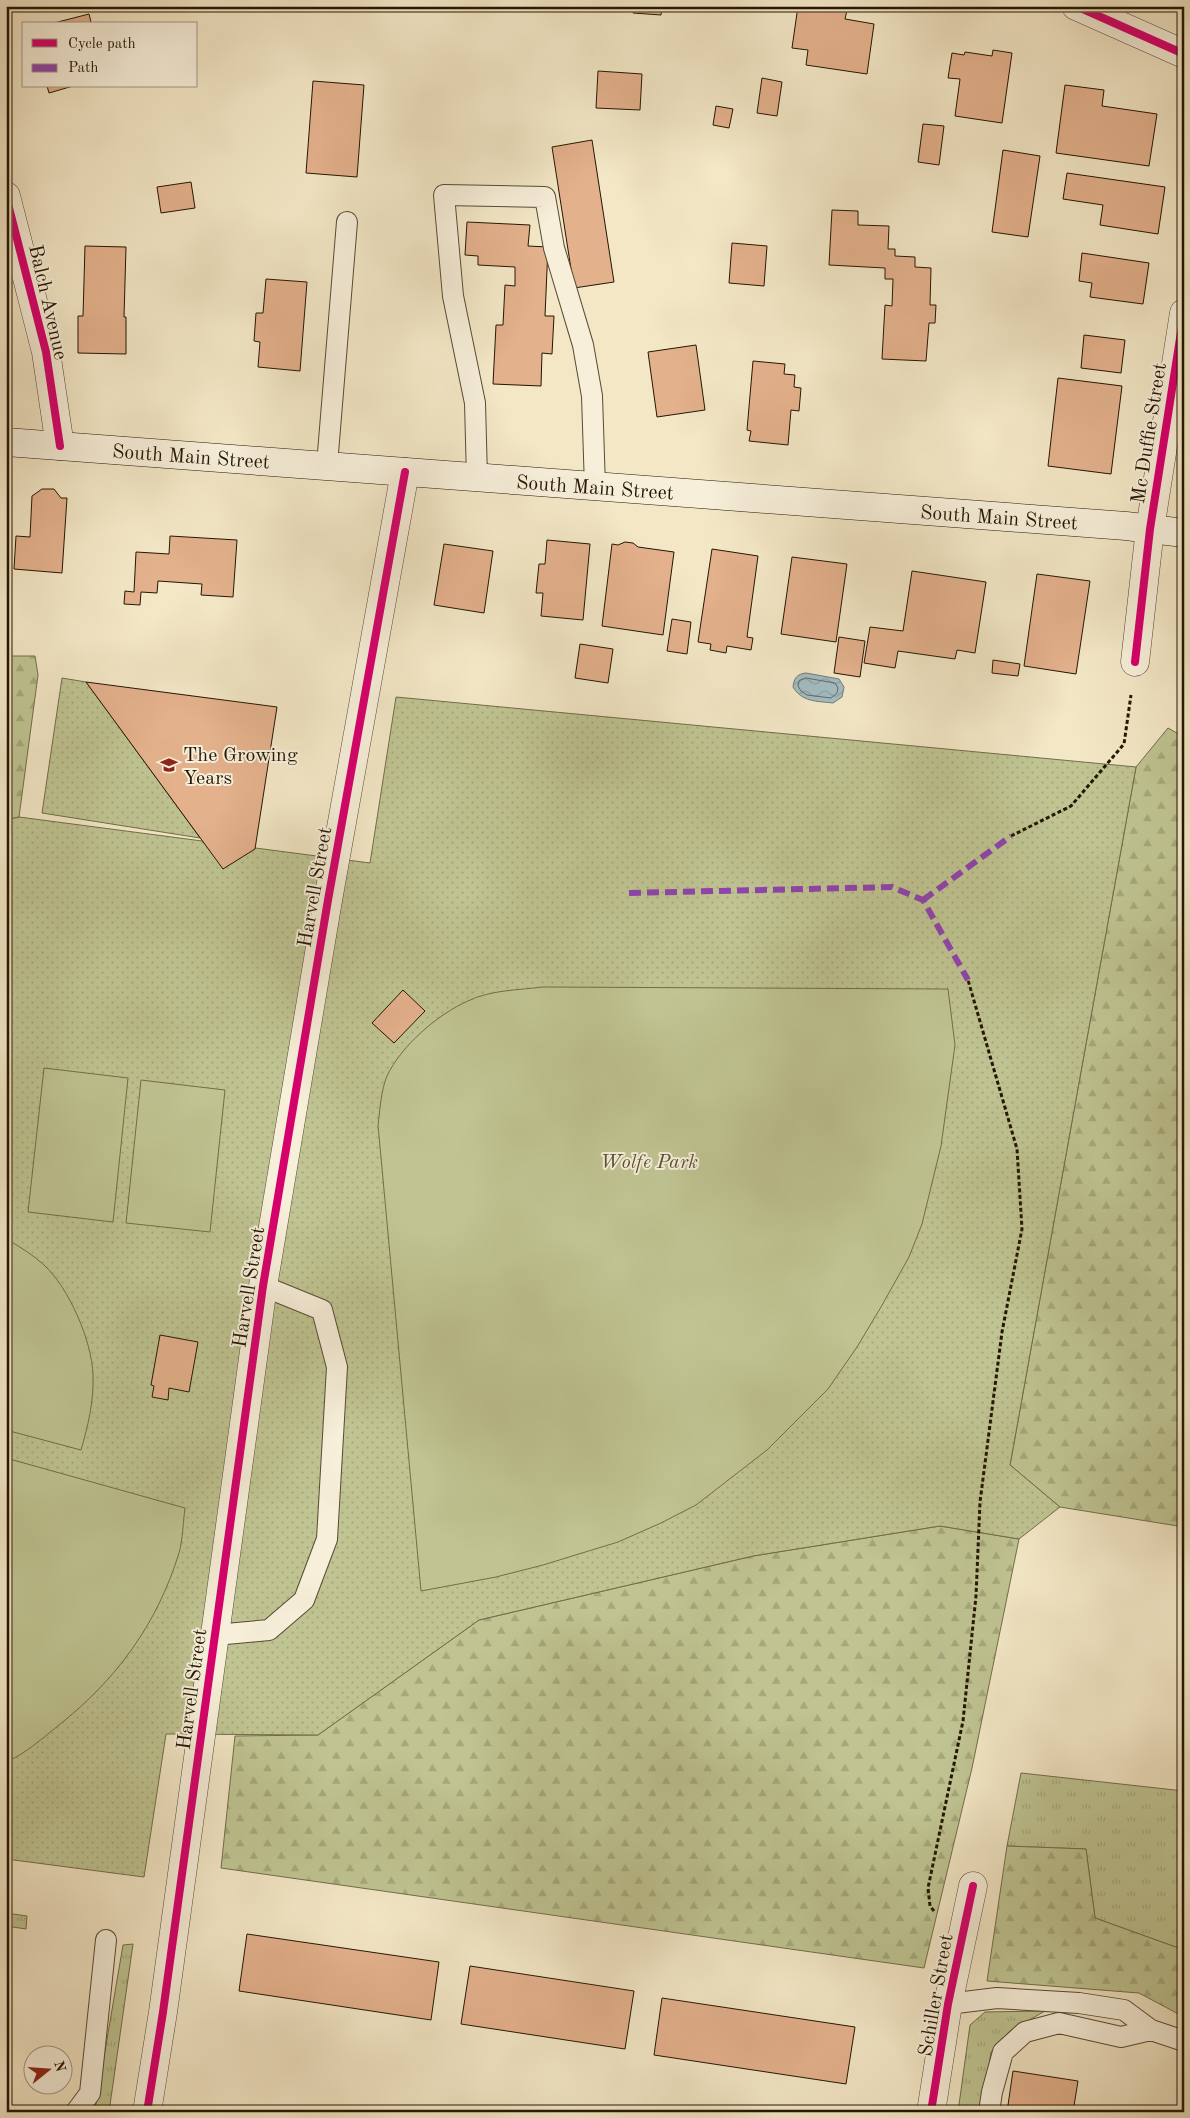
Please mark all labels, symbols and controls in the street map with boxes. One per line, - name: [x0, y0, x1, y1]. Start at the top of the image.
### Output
- legend: [22, 22, 198, 88]
- text: Cycle path: [68, 37, 136, 52]
- text: Path: [68, 61, 98, 76]
- street label: Balch Avenue: [24, 243, 70, 362]
- street label: Mc Duffie Street: [1129, 361, 1171, 505]
- street label: South Main Street: [111, 443, 270, 473]
- street label: South Main Street: [515, 474, 674, 504]
- street label: South Main Street: [919, 504, 1078, 534]
- place label: The Growing Years: [183, 746, 298, 789]
- school or university icon: The Growing Years: [159, 755, 179, 775]
- street label: Harvell Street: [296, 825, 336, 949]
- park label: Wolfe Park: [600, 1153, 698, 1173]
- street label: Harvell Street: [231, 1225, 269, 1349]
- street label: Harvell Street: [175, 1627, 211, 1751]
- street label: Schiller Street: [916, 1932, 958, 2058]
- north arrow: [22, 2046, 72, 2096]
- text: N: [51, 2059, 68, 2074]

